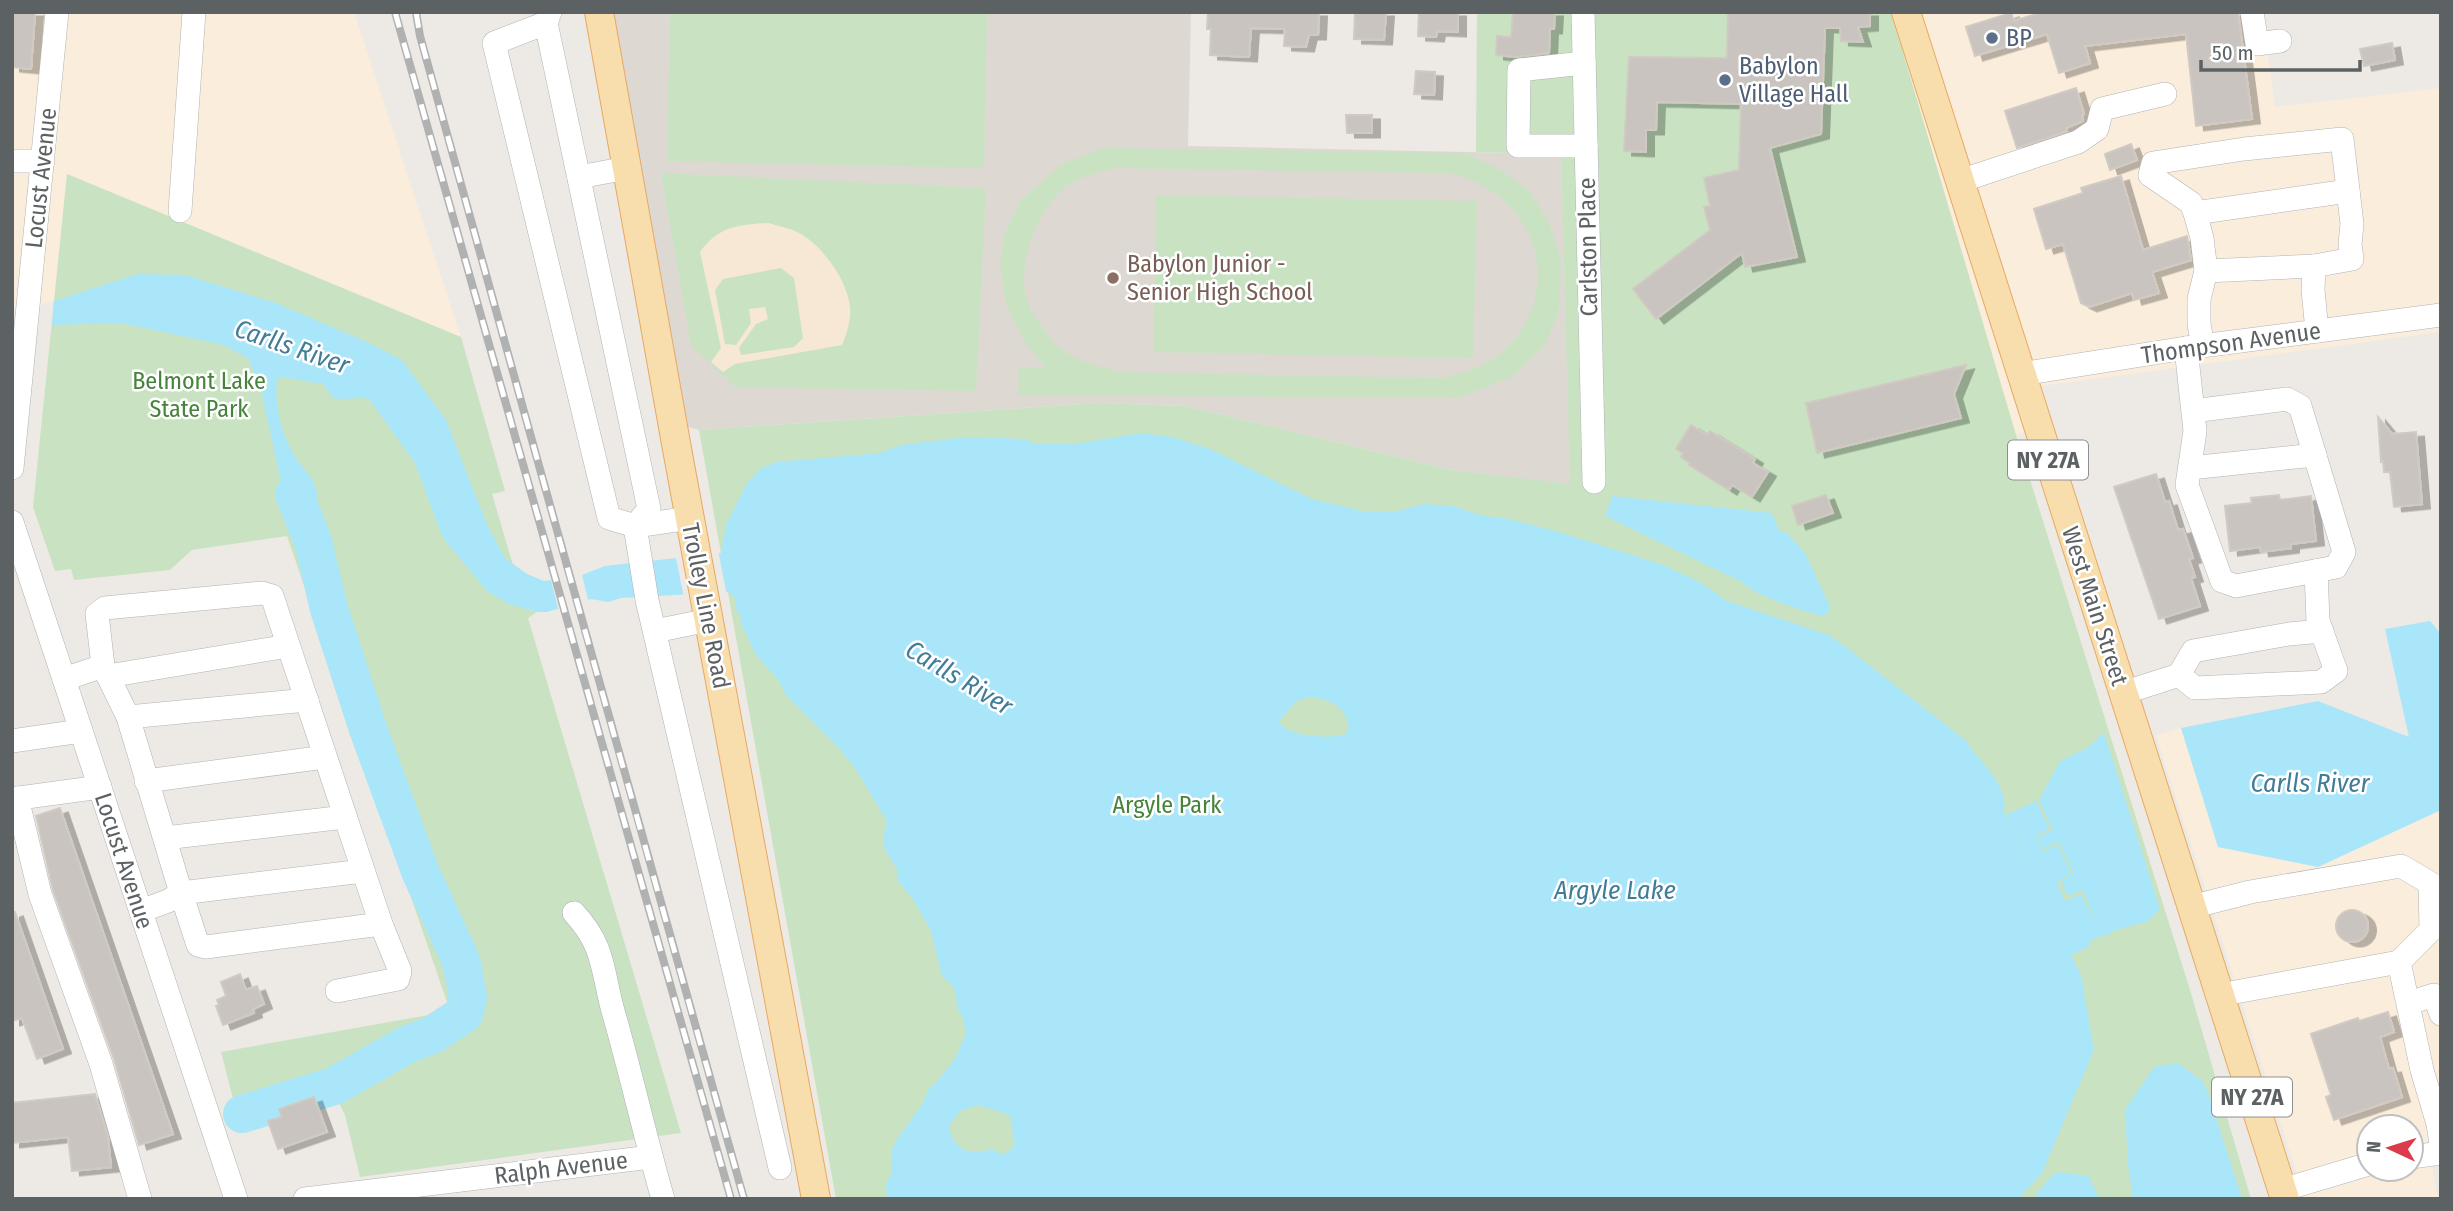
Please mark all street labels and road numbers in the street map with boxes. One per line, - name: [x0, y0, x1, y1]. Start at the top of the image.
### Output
- street label: Locust Avenue: [20, 106, 62, 250]
- street label: Carlston Place: [1573, 177, 1603, 317]
- street label: Thompson Avenue: [2139, 317, 2323, 369]
- road number: NY 27A: [2008, 440, 2088, 480]
- street label: Trolley Line Road: [676, 521, 736, 691]
- street label: West Main Street: [2056, 523, 2134, 689]
- street label: Locust Avenue: [89, 790, 159, 932]
- road number: NY 27A: [2212, 1078, 2292, 1116]
- street label: Ralph Avenue: [493, 1146, 629, 1190]

